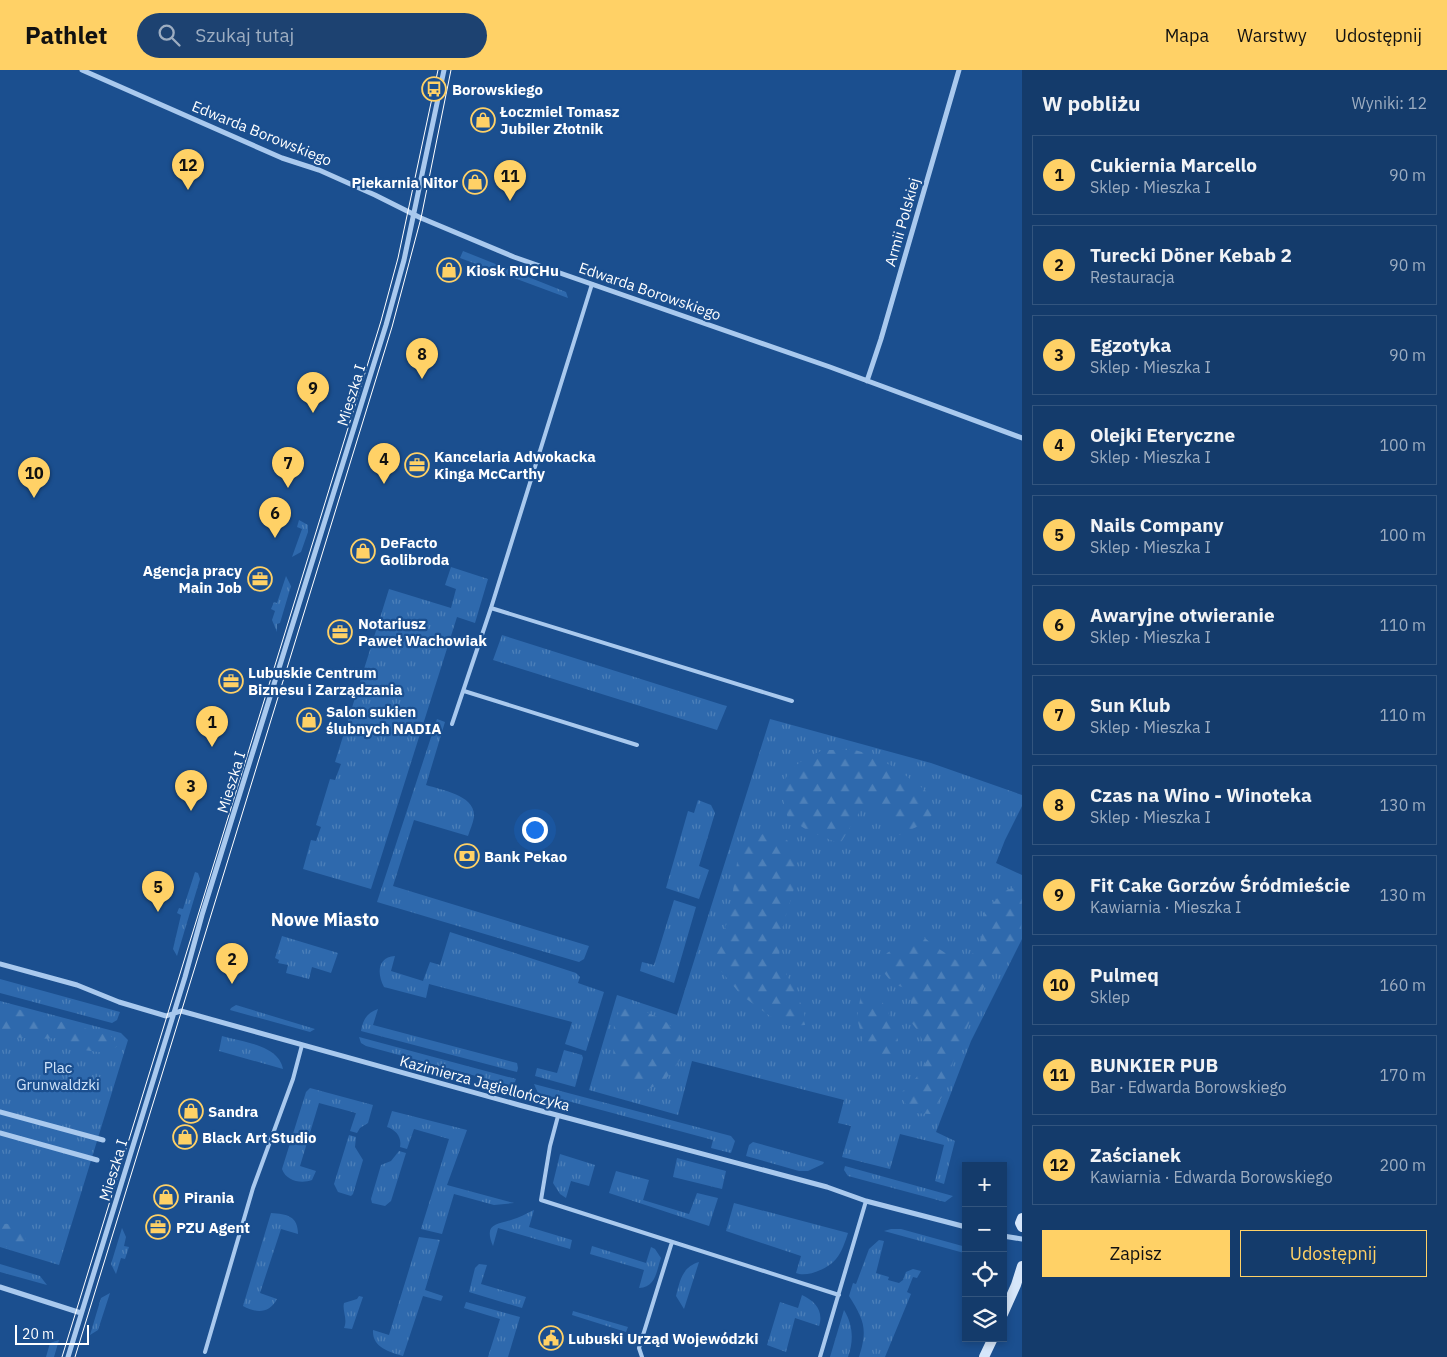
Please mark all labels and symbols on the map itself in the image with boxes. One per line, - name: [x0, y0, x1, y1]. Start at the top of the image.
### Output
- bus stop icon: Borowskiego: [421, 76, 447, 102]
- place label: Borowskiego: [452, 80, 543, 99]
- street label: Edwarda Borowskiego: [189, 96, 335, 170]
- place label: Łoczmiel Tomasz Jubiler Złotnik: [499, 102, 620, 138]
- shop icon: Łoczmiel Tomasz Jubiler Złotnik: [470, 107, 496, 133]
- pin: 12: [172, 149, 204, 190]
- pin: 11: [494, 160, 526, 201]
- shop icon: Piekarnia Nitor: [462, 169, 488, 195]
- place label: Piekarnia Nitor: [352, 173, 458, 192]
- street label: Armii Polskiej: [880, 175, 924, 269]
- shop icon: Kiosk RUCHu: [436, 257, 462, 283]
- street label: Edwarda Borowskiego: [576, 258, 724, 324]
- place label: Kiosk RUCHu: [466, 261, 559, 280]
- pin: 8: [406, 338, 438, 379]
- street label: Mieszka I: [333, 362, 369, 428]
- pin: 9: [297, 372, 329, 413]
- pin: 4: [368, 443, 400, 484]
- pin: 7: [272, 447, 304, 488]
- place label: Kancelaria Adwokacka Kinga McCarthy: [434, 447, 596, 483]
- office icon: Kancelaria Adwokacka Kinga McCarthy: [404, 452, 430, 478]
- pin: 10: [18, 457, 50, 498]
- pin: 6: [259, 497, 291, 538]
- place label: DeFacto Golibroda: [380, 533, 450, 569]
- shop icon: DeFacto Golibroda: [350, 538, 376, 564]
- place label: Agencja pracy Main Job: [143, 561, 242, 597]
- office icon: Agencja pracy Main Job: [247, 566, 273, 592]
- place label: Notariusz Paweł Wachowiak: [358, 614, 487, 650]
- office icon: Notariusz Paweł Wachowiak: [327, 619, 353, 645]
- place label: Lubuskie Centrum Biznesu i Zarządzania: [248, 663, 403, 699]
- office icon: Lubuskie Centrum Biznesu i Zarządzania: [218, 668, 244, 694]
- place label: Salon sukien ślubnych NADIA: [326, 702, 441, 738]
- pin: 1: [196, 706, 228, 747]
- shop icon: Salon sukien ślubnych NADIA: [296, 707, 322, 733]
- street label: Mieszka I: [213, 749, 249, 815]
- pin: 3: [175, 770, 207, 811]
- your location: [522, 817, 548, 843]
- bank icon: Bank Pekao: [454, 843, 480, 869]
- place label: Bank Pekao: [484, 847, 567, 866]
- pin: 5: [142, 871, 174, 912]
- district label: Nowe Miasto: [271, 908, 379, 931]
- pin: 2: [216, 943, 248, 984]
- street label: Kazimierza Jagiellończyka: [398, 1051, 572, 1115]
- park label: Plac Grunwaldzki: [16, 1058, 100, 1094]
- shop icon: Sandra: [178, 1098, 204, 1124]
- place label: Sandra: [208, 1102, 259, 1121]
- shop icon: Black Art Studio: [172, 1124, 198, 1150]
- place label: Black Art Studio: [202, 1128, 317, 1147]
- street label: Mieszka I: [95, 1137, 131, 1203]
- shop icon: Pirania: [153, 1184, 179, 1210]
- place label: Pirania: [184, 1188, 235, 1207]
- office icon: PZU Agent: [145, 1214, 171, 1240]
- place label: PZU Agent: [176, 1218, 250, 1237]
- scale bar: [15, 1322, 89, 1345]
- public building icon: Lubuski Urząd Wojewódzki: [538, 1325, 564, 1351]
- place label: Lubuski Urząd Wojewódzki: [568, 1329, 758, 1348]

